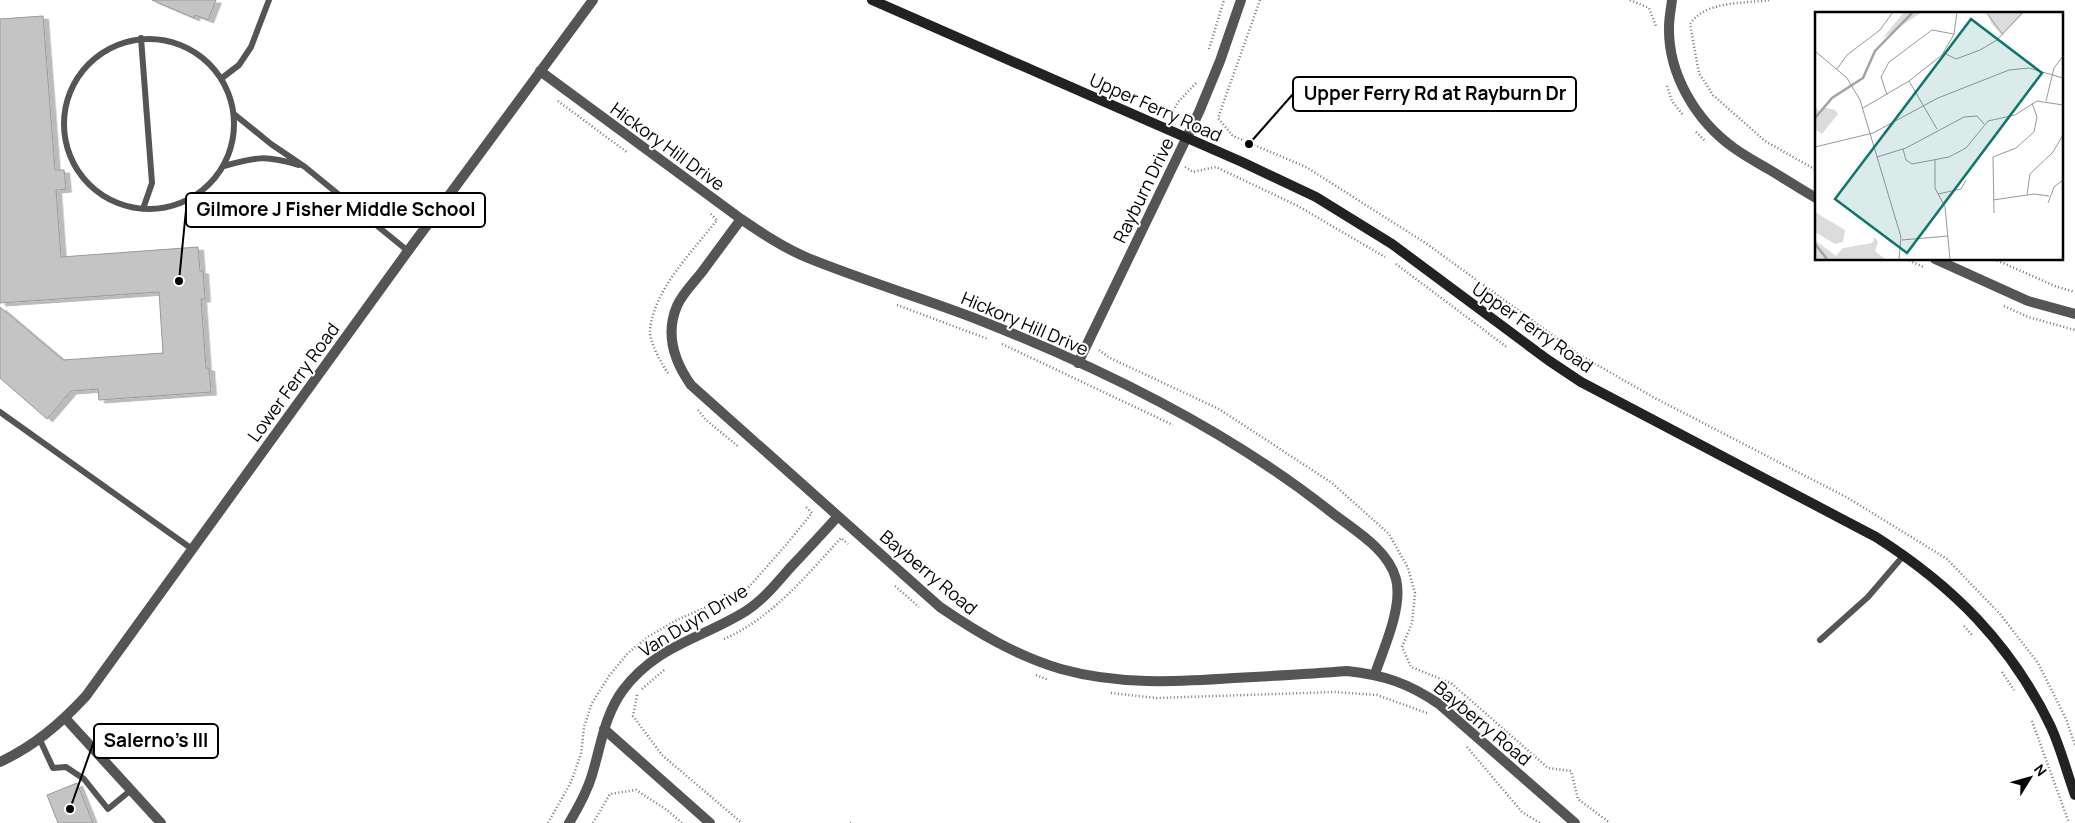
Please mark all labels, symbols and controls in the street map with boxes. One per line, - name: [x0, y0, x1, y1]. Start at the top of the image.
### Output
- inset map: [1815, 12, 2062, 260]
- street label: Upper Ferry Road: [1086, 67, 1226, 147]
- callout: Upper Ferry Rd at Rayburn Dr: [1293, 77, 1576, 111]
- text: Upper Ferry Rd at Rayburn Dr: [1304, 80, 1567, 106]
- street label: Hickory Hill Drive: [606, 96, 730, 196]
- street label: Rayburn Drive: [1107, 133, 1179, 247]
- callout: Gilmore J Fisher Middle School: [186, 193, 485, 227]
- text: Gilmore J Fisher Middle School: [196, 196, 476, 222]
- street label: Upper Ferry Road: [1468, 276, 1598, 378]
- street label: Hickory Hill Drive: [958, 285, 1092, 361]
- street label: Lower Ferry Road: [242, 318, 344, 446]
- street label: Bayberry Road: [875, 524, 983, 620]
- street label: Van Duyn Drive: [634, 578, 752, 662]
- street label: Bayberry Road: [1429, 675, 1537, 771]
- callout: Salerno's III: [94, 724, 218, 758]
- text: Salerno's III: [104, 727, 208, 753]
- north arrow: [2005, 753, 2055, 803]
- text: N: [2030, 760, 2051, 780]

